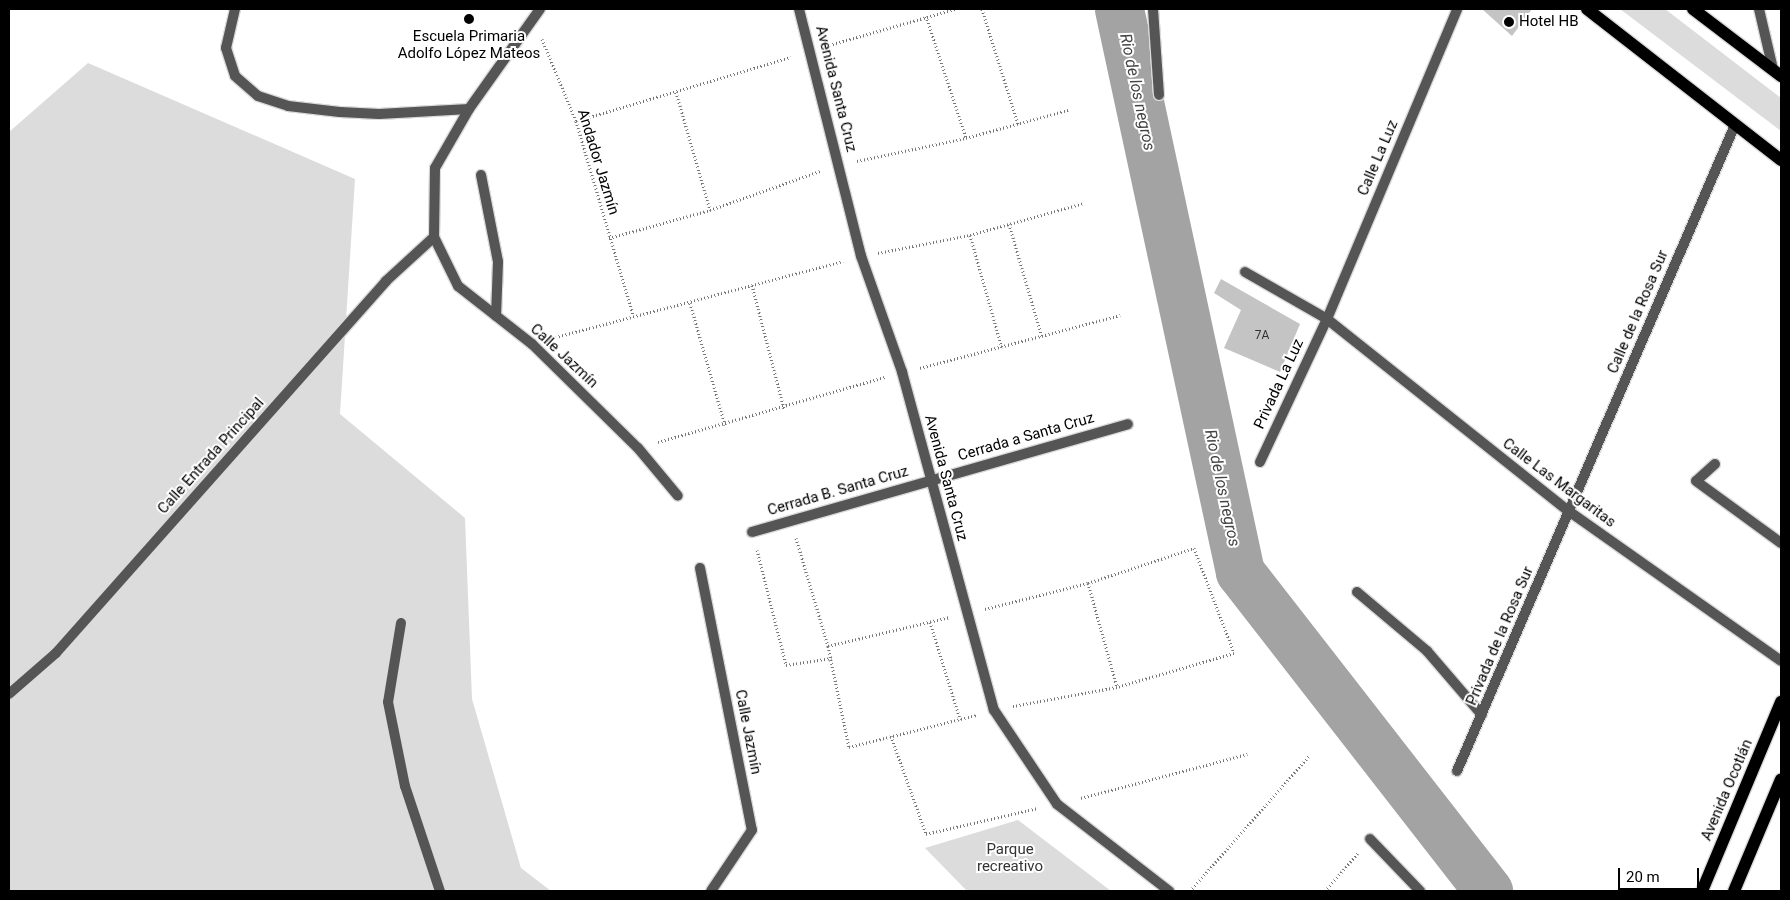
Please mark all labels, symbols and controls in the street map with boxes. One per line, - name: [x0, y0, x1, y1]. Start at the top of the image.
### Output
- marker: Escuela Primaria Adolfo López Mateos: [463, 13, 475, 25]
- place label: Hotel HB: [1519, 13, 1579, 31]
- marker: Hotel HB: [1503, 16, 1515, 28]
- street label: Avenida Santa Cruz: [812, 24, 860, 154]
- place label: Escuela Primaria Adolfo López Mateos: [398, 27, 540, 62]
- water label: Rio de los negros: [1115, 32, 1159, 152]
- street label: Andador Jazmín: [573, 107, 623, 217]
- street label: Calle La Luz: [1354, 118, 1402, 198]
- street label: Calle de la Rosa Sur: [1604, 248, 1672, 376]
- street label: Calle Jazmín: [526, 320, 602, 392]
- house number: 7A: [1255, 329, 1269, 343]
- street label: Privada La Luz: [1250, 336, 1308, 432]
- street label: Calle Entrada Principal: [154, 394, 268, 518]
- street label: Cerrada a Santa Cruz: [956, 409, 1096, 465]
- street label: Avenida Santa Cruz: [921, 413, 971, 543]
- water label: Rio de los negros: [1200, 428, 1244, 548]
- street label: Calle Las Margaritas: [1499, 435, 1619, 531]
- street label: Cerrada B. Santa Cruz: [765, 462, 911, 520]
- street label: Privada de la Rosa Sur: [1463, 564, 1537, 708]
- street label: Calle Jazmín: [731, 688, 765, 776]
- street label: Avenida Ocotlán: [1698, 737, 1756, 843]
- park label: Parque recreativo: [977, 840, 1043, 875]
- scale bar: [1620, 858, 1701, 890]
- text: 20 m: [1626, 868, 1660, 886]

